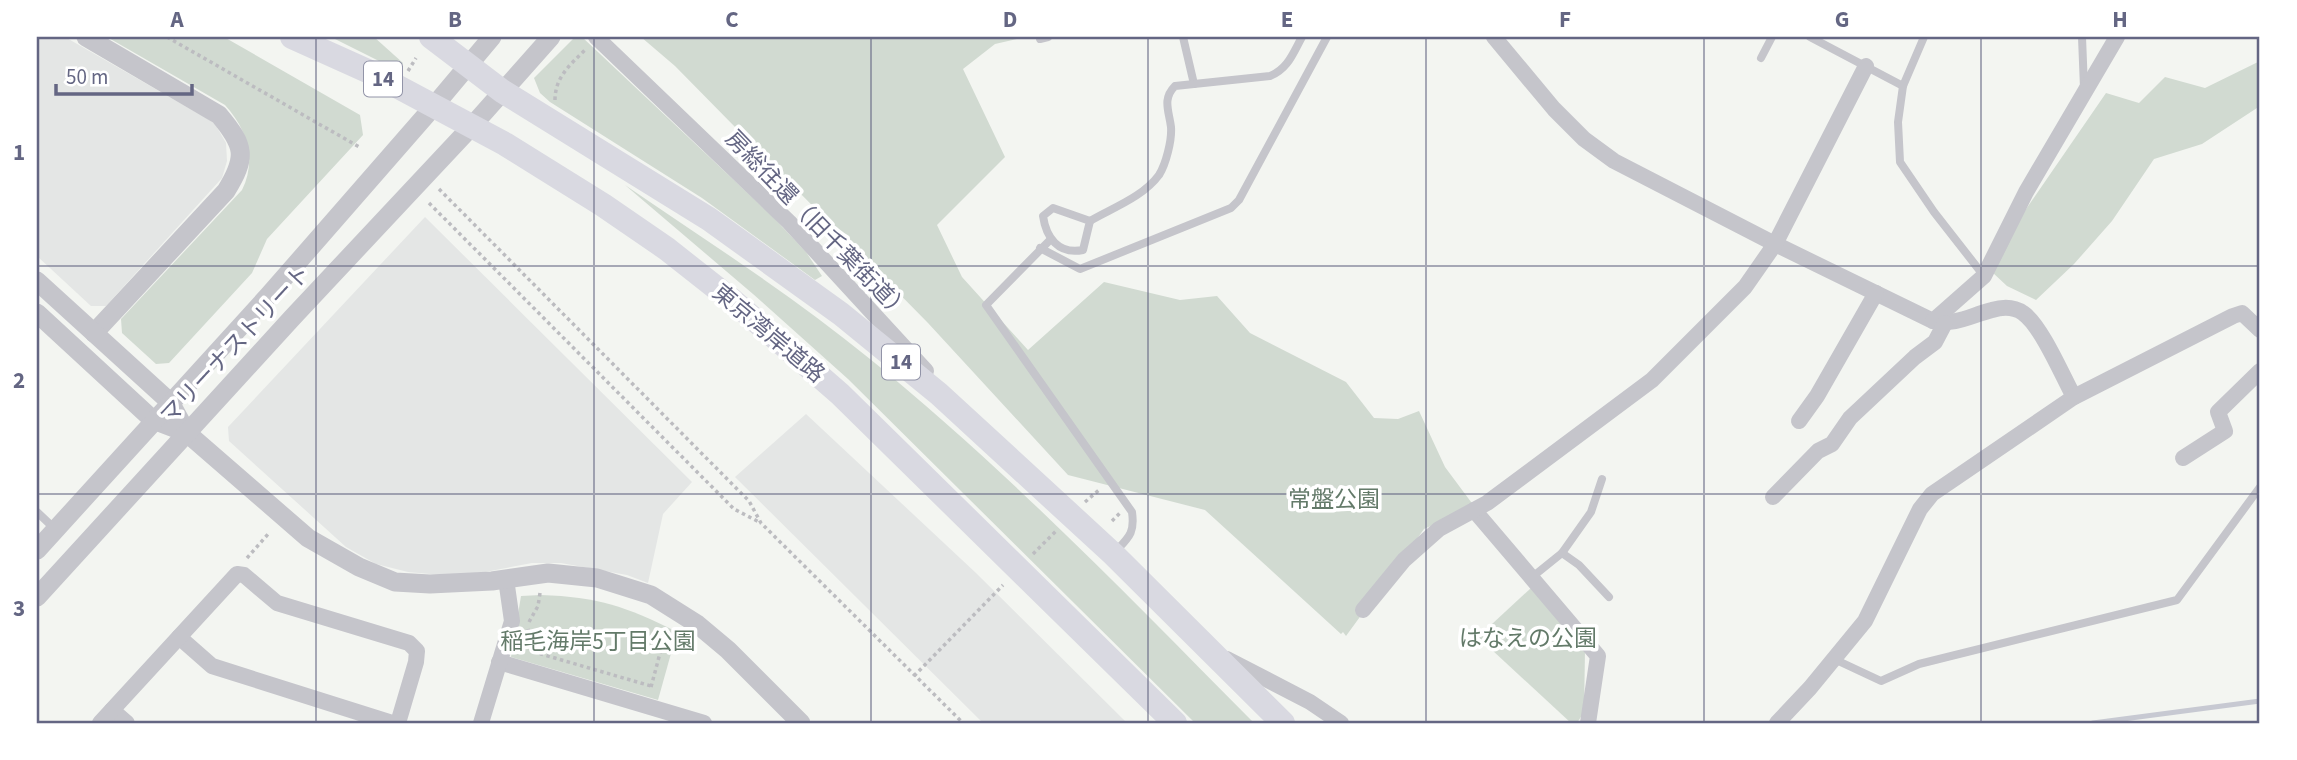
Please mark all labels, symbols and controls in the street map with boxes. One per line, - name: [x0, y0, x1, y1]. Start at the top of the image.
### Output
- text: A: [169, 3, 184, 36]
- text: B: [448, 3, 462, 36]
- text: C: [725, 3, 739, 36]
- text: D: [1003, 3, 1017, 36]
- text: E: [1281, 3, 1293, 36]
- text: F: [1559, 3, 1571, 36]
- text: G: [1835, 3, 1849, 36]
- text: H: [2112, 3, 2128, 36]
- scale bar: [56, 52, 192, 96]
- text: 50 m: [66, 62, 108, 92]
- road number: 14: [364, 62, 402, 96]
- street label: 房総往還（旧千葉街道）: [718, 123, 917, 328]
- text: 1: [13, 136, 25, 169]
- street label: マリーナストリート: [153, 257, 318, 431]
- street label: 東京湾岸道路: [705, 276, 832, 390]
- road number: 14: [882, 344, 920, 380]
- text: 2: [13, 364, 25, 397]
- park label: 常盤公園: [1288, 483, 1380, 516]
- text: 3: [13, 592, 25, 625]
- park label: はなえの公園: [1459, 622, 1597, 655]
- park label: 稲毛海岸5丁目公園: [500, 625, 696, 658]

